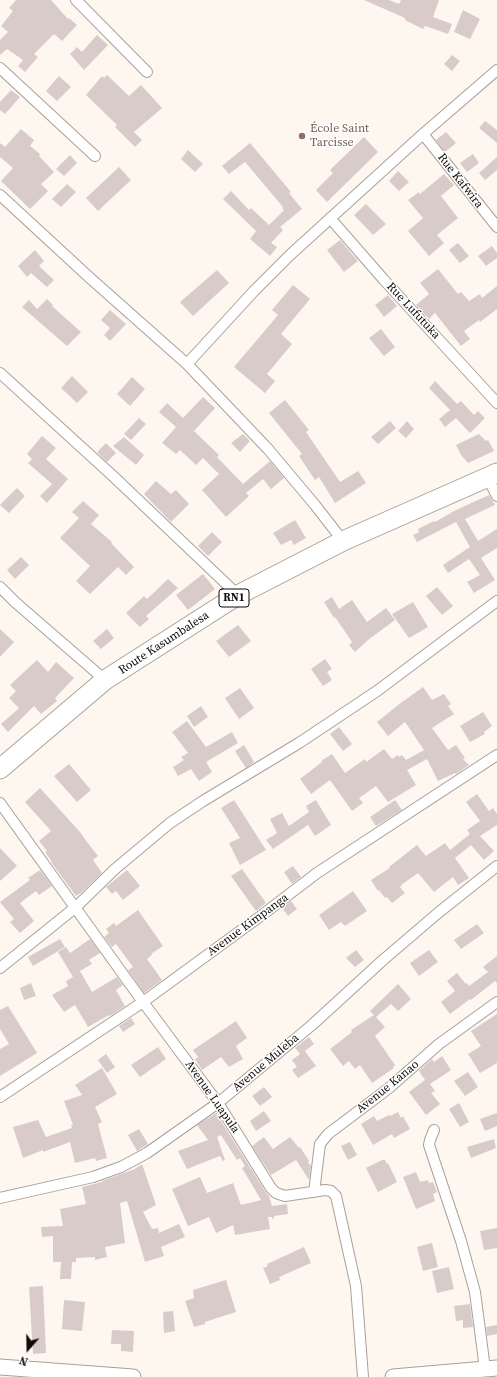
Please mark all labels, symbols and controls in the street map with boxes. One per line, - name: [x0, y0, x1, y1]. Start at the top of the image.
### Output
- place label: École Saint Tarcisse: [310, 122, 369, 150]
- marker: École Saint Tarcisse: [297, 131, 307, 141]
- street label: Rue Kafwira: [434, 151, 486, 211]
- street label: Rue Lufutuka: [383, 280, 443, 342]
- road number: RN1: [219, 589, 249, 607]
- street label: Route Kasumbalesa: [116, 608, 212, 678]
- street label: Avenue Kimpanga: [205, 891, 291, 959]
- street label: Avenue Muleba: [230, 1031, 302, 1095]
- street label: Avenue Kanao: [354, 1057, 422, 1117]
- street label: Avenue Luapula: [182, 1058, 242, 1136]
- north arrow: [8, 1329, 48, 1369]
- text: N: [17, 1352, 30, 1369]

